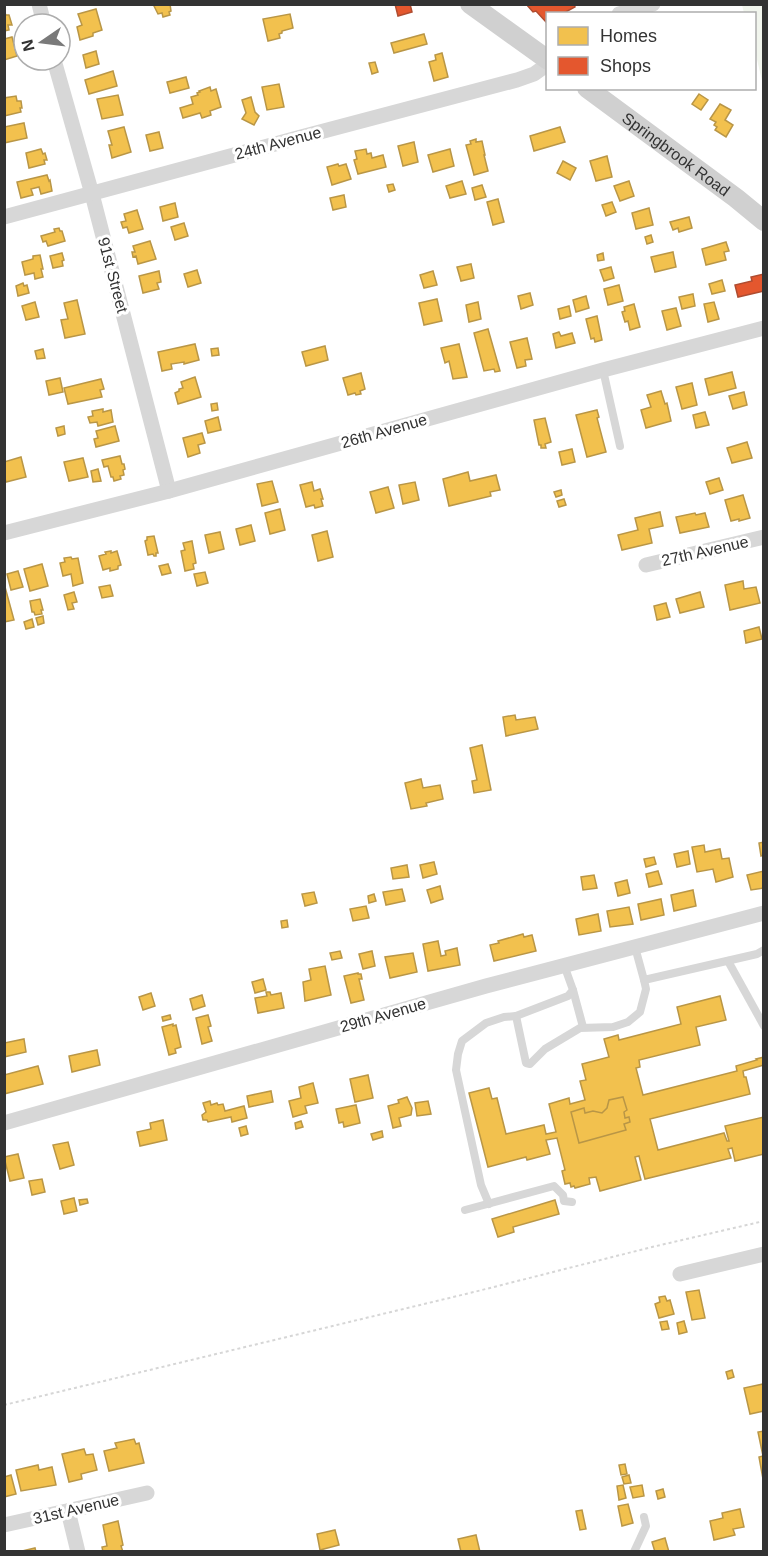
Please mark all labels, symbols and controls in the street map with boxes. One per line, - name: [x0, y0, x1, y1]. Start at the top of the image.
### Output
- north arrow: [12, 12, 72, 72]
- legend: [546, 12, 756, 90]
- text: Homes: [600, 26, 657, 46]
- text: N: [18, 38, 38, 53]
- text: Shops: [600, 56, 651, 76]
- street label: Springbrook Road: [619, 109, 733, 199]
- street label: 24th Avenue: [233, 123, 323, 163]
- street label: 91st Street: [95, 235, 131, 315]
- street label: 26th Avenue: [339, 411, 429, 451]
- street label: 27th Avenue: [660, 533, 750, 569]
- street label: 29th Avenue: [338, 995, 428, 1035]
- street label: 31st Avenue: [31, 1491, 121, 1527]

